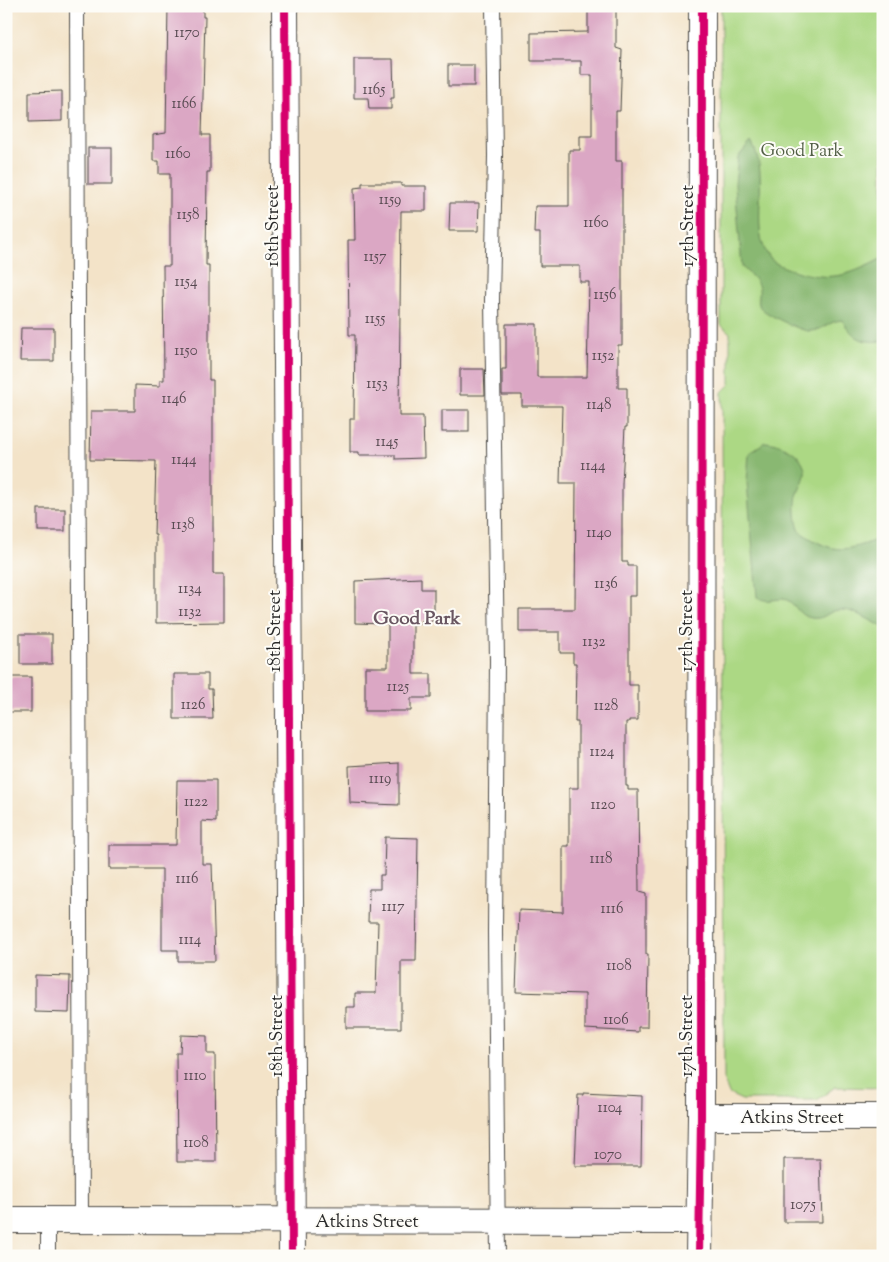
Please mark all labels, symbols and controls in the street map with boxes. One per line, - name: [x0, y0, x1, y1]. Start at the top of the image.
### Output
- house number: 1170: [174, 23, 200, 44]
- house number: 1165: [363, 80, 385, 101]
- house number: 1166: [171, 94, 197, 115]
- park label: Good Park: [761, 139, 844, 165]
- house number: 1160: [165, 144, 191, 165]
- street label: 18th Street: [261, 185, 287, 267]
- street label: 17th Street: [676, 185, 702, 267]
- house number: 1159: [379, 190, 401, 211]
- house number: 1158: [177, 205, 199, 226]
- house number: 1160: [583, 213, 609, 234]
- house number: 1157: [364, 247, 387, 268]
- house number: 1154: [175, 272, 198, 293]
- house number: 1156: [594, 285, 616, 306]
- house number: 1155: [365, 309, 385, 330]
- house number: 1150: [174, 341, 198, 362]
- house number: 1152: [592, 346, 614, 367]
- house number: 1153: [366, 374, 388, 395]
- house number: 1146: [161, 389, 187, 410]
- house number: 1148: [586, 395, 612, 416]
- house number: 1145: [376, 432, 398, 453]
- house number: 1144: [171, 450, 197, 471]
- house number: 1144: [580, 456, 606, 477]
- house number: 1138: [171, 515, 195, 536]
- house number: 1140: [586, 523, 612, 544]
- house number: 1136: [594, 574, 618, 595]
- house number: 1134: [178, 579, 202, 600]
- street label: 18th Street: [263, 590, 289, 672]
- street label: 17th Street: [675, 590, 701, 672]
- house number: 1132: [178, 602, 202, 623]
- district label: Good Park: [373, 606, 461, 633]
- house number: 1132: [582, 632, 606, 653]
- house number: 1125: [387, 677, 409, 698]
- house number: 1126: [181, 695, 205, 716]
- house number: 1128: [594, 696, 618, 717]
- house number: 1124: [590, 742, 615, 763]
- house number: 1119: [369, 769, 391, 790]
- house number: 1122: [184, 792, 208, 813]
- house number: 1120: [590, 795, 616, 816]
- house number: 1118: [590, 849, 612, 870]
- house number: 1116: [176, 869, 198, 890]
- house number: 1117: [382, 897, 405, 918]
- house number: 1116: [601, 899, 623, 920]
- house number: 1114: [179, 930, 202, 951]
- house number: 1108: [606, 956, 632, 977]
- street label: 18th Street: [265, 995, 291, 1077]
- street label: 17th Street: [675, 995, 701, 1077]
- house number: 1106: [603, 1010, 629, 1031]
- house number: 1110: [183, 1066, 207, 1087]
- house number: 1104: [598, 1098, 623, 1119]
- street label: Atkins Street: [740, 1106, 844, 1132]
- house number: 1108: [183, 1133, 209, 1154]
- house number: 1070: [594, 1145, 622, 1166]
- house number: 1075: [790, 1195, 816, 1216]
- street label: Atkins Street: [315, 1210, 419, 1236]

